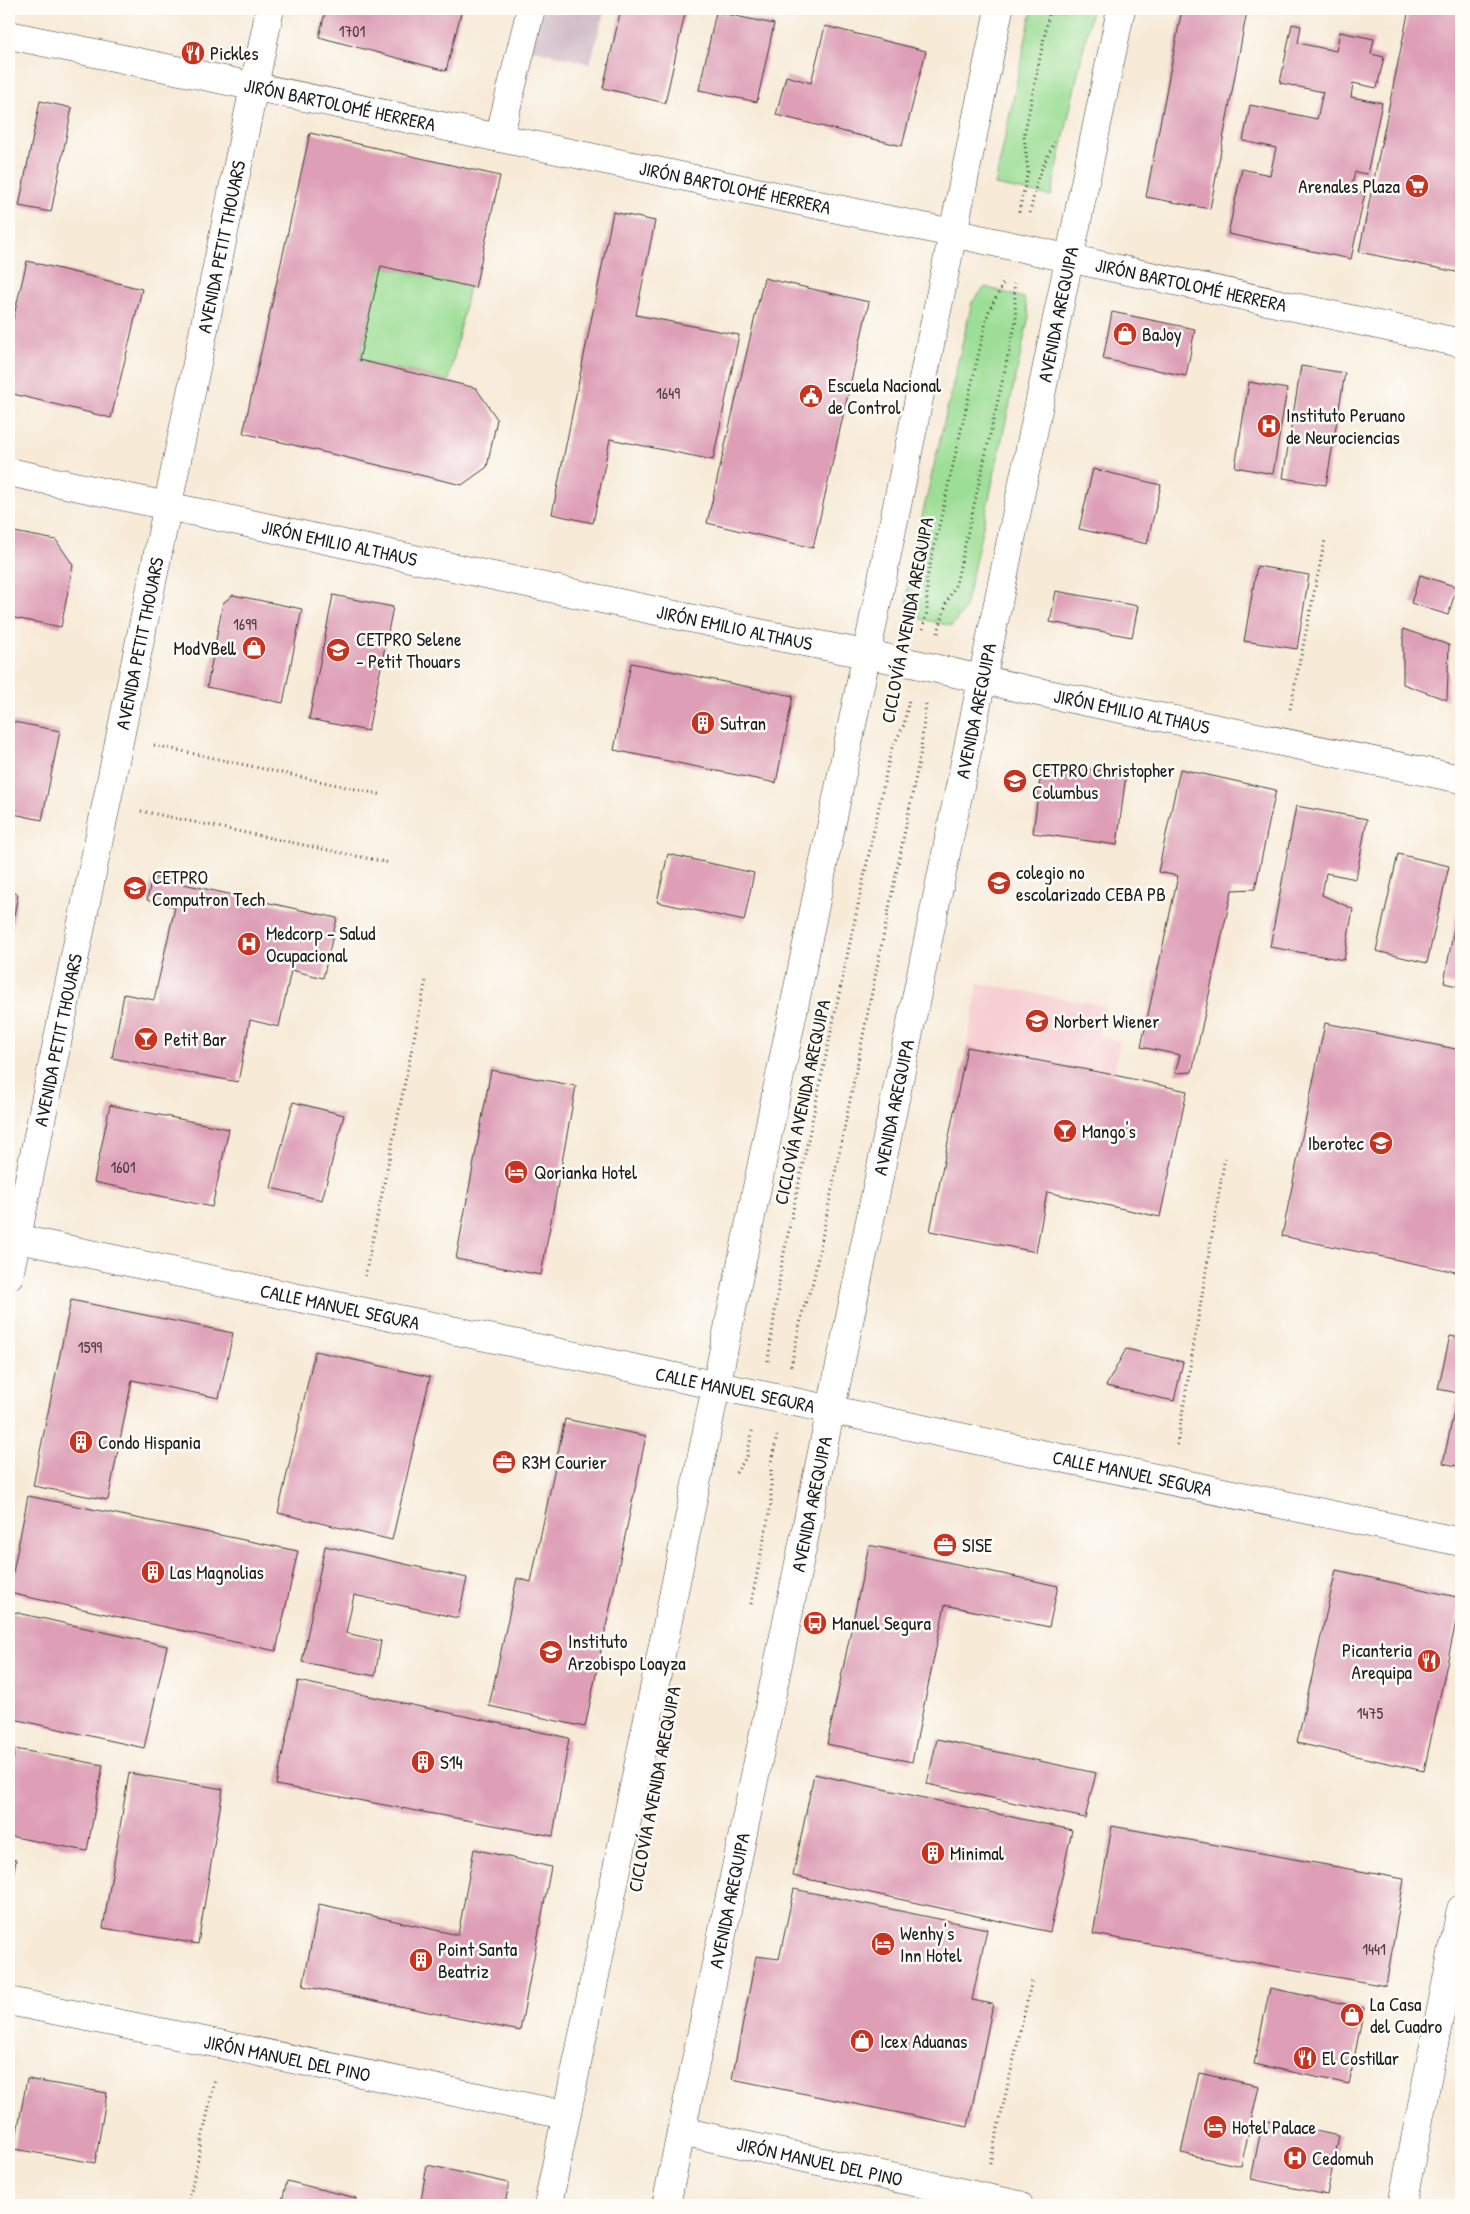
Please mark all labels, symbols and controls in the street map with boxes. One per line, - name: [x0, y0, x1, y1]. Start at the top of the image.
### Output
- house number: 1701: [339, 20, 366, 42]
- restaurant icon: Pickles: [180, 40, 206, 66]
- place label: Pickles: [210, 40, 259, 66]
- street label: JIRÓN BARTOLOMÉ HERRERA: [242, 72, 438, 137]
- street label: JIRÓN BARTOLOMÉ HERRERA: [637, 155, 833, 220]
- street label: AVENIDA PETIT THOUARS: [191, 158, 252, 335]
- place label: Arenales Plaza: [1298, 173, 1401, 199]
- supermarket icon: Arenales Plaza: [1404, 173, 1430, 199]
- street label: AVENIDA AREQUIPA: [1031, 244, 1084, 384]
- street label: JIRÓN BARTOLOMÉ HERRERA: [1093, 251, 1289, 318]
- shop icon: BaJoy: [1112, 321, 1138, 347]
- place label: BaJoy: [1142, 321, 1182, 347]
- place label: Escuela Nacional de Control: [828, 372, 942, 420]
- house number: 1649: [656, 382, 680, 404]
- public building icon: Escuela Nacional de Control: [798, 383, 824, 409]
- place label: Instituto Peruano de Neurociencias: [1286, 402, 1406, 450]
- hospital icon: Instituto Peruano de Neurociencias: [1256, 413, 1282, 439]
- street label: JIRÓN EMILIO ALTHAUS: [259, 514, 420, 572]
- street label: CICLOVÍA AVENIDA AREQUIPA: [874, 515, 940, 725]
- street label: AVENIDA PETIT THOUARS: [109, 555, 170, 732]
- street label: JIRÓN EMILIO ALTHAUS: [654, 598, 815, 656]
- house number: 1699: [233, 613, 257, 635]
- place label: CETPRO Selene - Petit Thouars: [356, 626, 462, 674]
- place label: ModVBell: [174, 635, 237, 661]
- shop icon: ModVBell: [241, 635, 267, 661]
- school or university icon: CETPRO Selene - Petit Thouars: [325, 637, 351, 663]
- street label: AVENIDA AREQUIPA: [949, 641, 1002, 781]
- street label: JIRÓN EMILIO ALTHAUS: [1052, 682, 1212, 740]
- building icon: Sutran: [690, 710, 716, 736]
- place label: Sutran: [720, 710, 766, 736]
- place label: CETPRO Christopher Columbus: [1032, 757, 1176, 805]
- school or university icon: CETPRO Christopher Columbus: [1002, 768, 1028, 794]
- place label: colegio no escolarizado CEBA PB: [1016, 859, 1166, 907]
- place label: CETPRO Computron Tech: [152, 864, 265, 912]
- school or university icon: colegio no escolarizado CEBA PB: [986, 870, 1012, 896]
- school or university icon: CETPRO Computron Tech: [122, 875, 148, 901]
- place label: Medcorp - Salud Ocupacional: [266, 920, 376, 968]
- hospital icon: Medcorp - Salud Ocupacional: [236, 931, 262, 957]
- street label: AVENIDA PETIT THOUARS: [27, 951, 88, 1128]
- street label: CICLOVÍA AVENIDA AREQUIPA: [768, 997, 836, 1207]
- school or university icon: Norbert Wiener: [1024, 1008, 1050, 1034]
- place label: Norbert Wiener: [1054, 1008, 1160, 1034]
- bar icon: Petit Bar: [133, 1026, 159, 1052]
- place label: Petit Bar: [164, 1026, 227, 1052]
- street label: AVENIDA AREQUIPA: [867, 1037, 920, 1177]
- bar icon: Mango's: [1052, 1118, 1078, 1144]
- place label: Mango's: [1082, 1118, 1136, 1144]
- place label: Iberotec: [1308, 1130, 1365, 1156]
- school or university icon: Iberotec: [1368, 1130, 1394, 1156]
- house number: 1601: [110, 1156, 136, 1178]
- hotel icon: Qorianka Hotel: [503, 1159, 529, 1185]
- place label: Qorianka Hotel: [534, 1159, 638, 1185]
- street label: CALLE MANUEL SEGURA: [258, 1277, 422, 1336]
- house number: 1599: [78, 1336, 102, 1358]
- street label: CALLE MANUEL SEGURA: [653, 1360, 817, 1419]
- building icon: Condo Hispania: [68, 1429, 94, 1455]
- place label: Condo Hispania: [98, 1429, 201, 1455]
- street label: AVENIDA AREQUIPA: [785, 1434, 838, 1574]
- street label: CALLE MANUEL SEGURA: [1050, 1444, 1215, 1502]
- office icon: R3M Courier: [491, 1449, 517, 1475]
- place label: R3M Courier: [522, 1449, 608, 1475]
- office icon: SISE: [932, 1532, 958, 1558]
- place label: SISE: [962, 1532, 993, 1558]
- building icon: Las Magnolias: [140, 1559, 166, 1585]
- place label: Las Magnolias: [170, 1559, 264, 1585]
- bus stop icon: Manuel Segura: [802, 1610, 828, 1636]
- place label: Manuel Segura: [832, 1610, 932, 1636]
- place label: Instituto Arzobispo Loayza: [568, 1628, 686, 1676]
- place label: Picanteria Arequipa: [1342, 1637, 1413, 1685]
- school or university icon: Instituto Arzobispo Loayza: [538, 1639, 564, 1665]
- restaurant icon: Picanteria Arequipa: [1416, 1648, 1442, 1674]
- street label: CICLOVÍA AVENIDA AREQUIPA: [621, 1684, 687, 1894]
- house number: 1475: [1357, 1702, 1383, 1724]
- building icon: S14: [410, 1749, 436, 1775]
- place label: S14: [440, 1749, 463, 1775]
- street label: AVENIDA AREQUIPA: [702, 1830, 756, 1971]
- building icon: Minimal: [920, 1840, 946, 1866]
- place label: Minimal: [950, 1840, 1005, 1866]
- place label: Wenhy's Inn Hotel: [900, 1920, 963, 1968]
- hotel icon: Wenhy's Inn Hotel: [870, 1931, 896, 1957]
- place label: Point Santa Beatriz: [438, 1936, 518, 1984]
- house number: 1441: [1362, 1938, 1386, 1960]
- building icon: Point Santa Beatriz: [408, 1947, 434, 1973]
- place label: La Casa del Cuadro: [1370, 1991, 1443, 2039]
- shop icon: La Casa del Cuadro: [1339, 2002, 1365, 2028]
- street label: JIRÓN MANUEL DEL PINO: [202, 2028, 373, 2088]
- shop icon: Icex Aduanas: [849, 2028, 875, 2054]
- place label: Icex Aduanas: [880, 2028, 967, 2054]
- restaurant icon: El Costillar: [1292, 2045, 1318, 2071]
- place label: El Costillar: [1322, 2045, 1400, 2071]
- hotel icon: Hotel Palace: [1202, 2114, 1228, 2140]
- place label: Hotel Palace: [1232, 2114, 1317, 2140]
- street label: JIRÓN MANUEL DEL PINO: [734, 2131, 905, 2192]
- hospital icon: Cedomuh: [1282, 2145, 1308, 2171]
- place label: Cedomuh: [1312, 2145, 1374, 2171]

